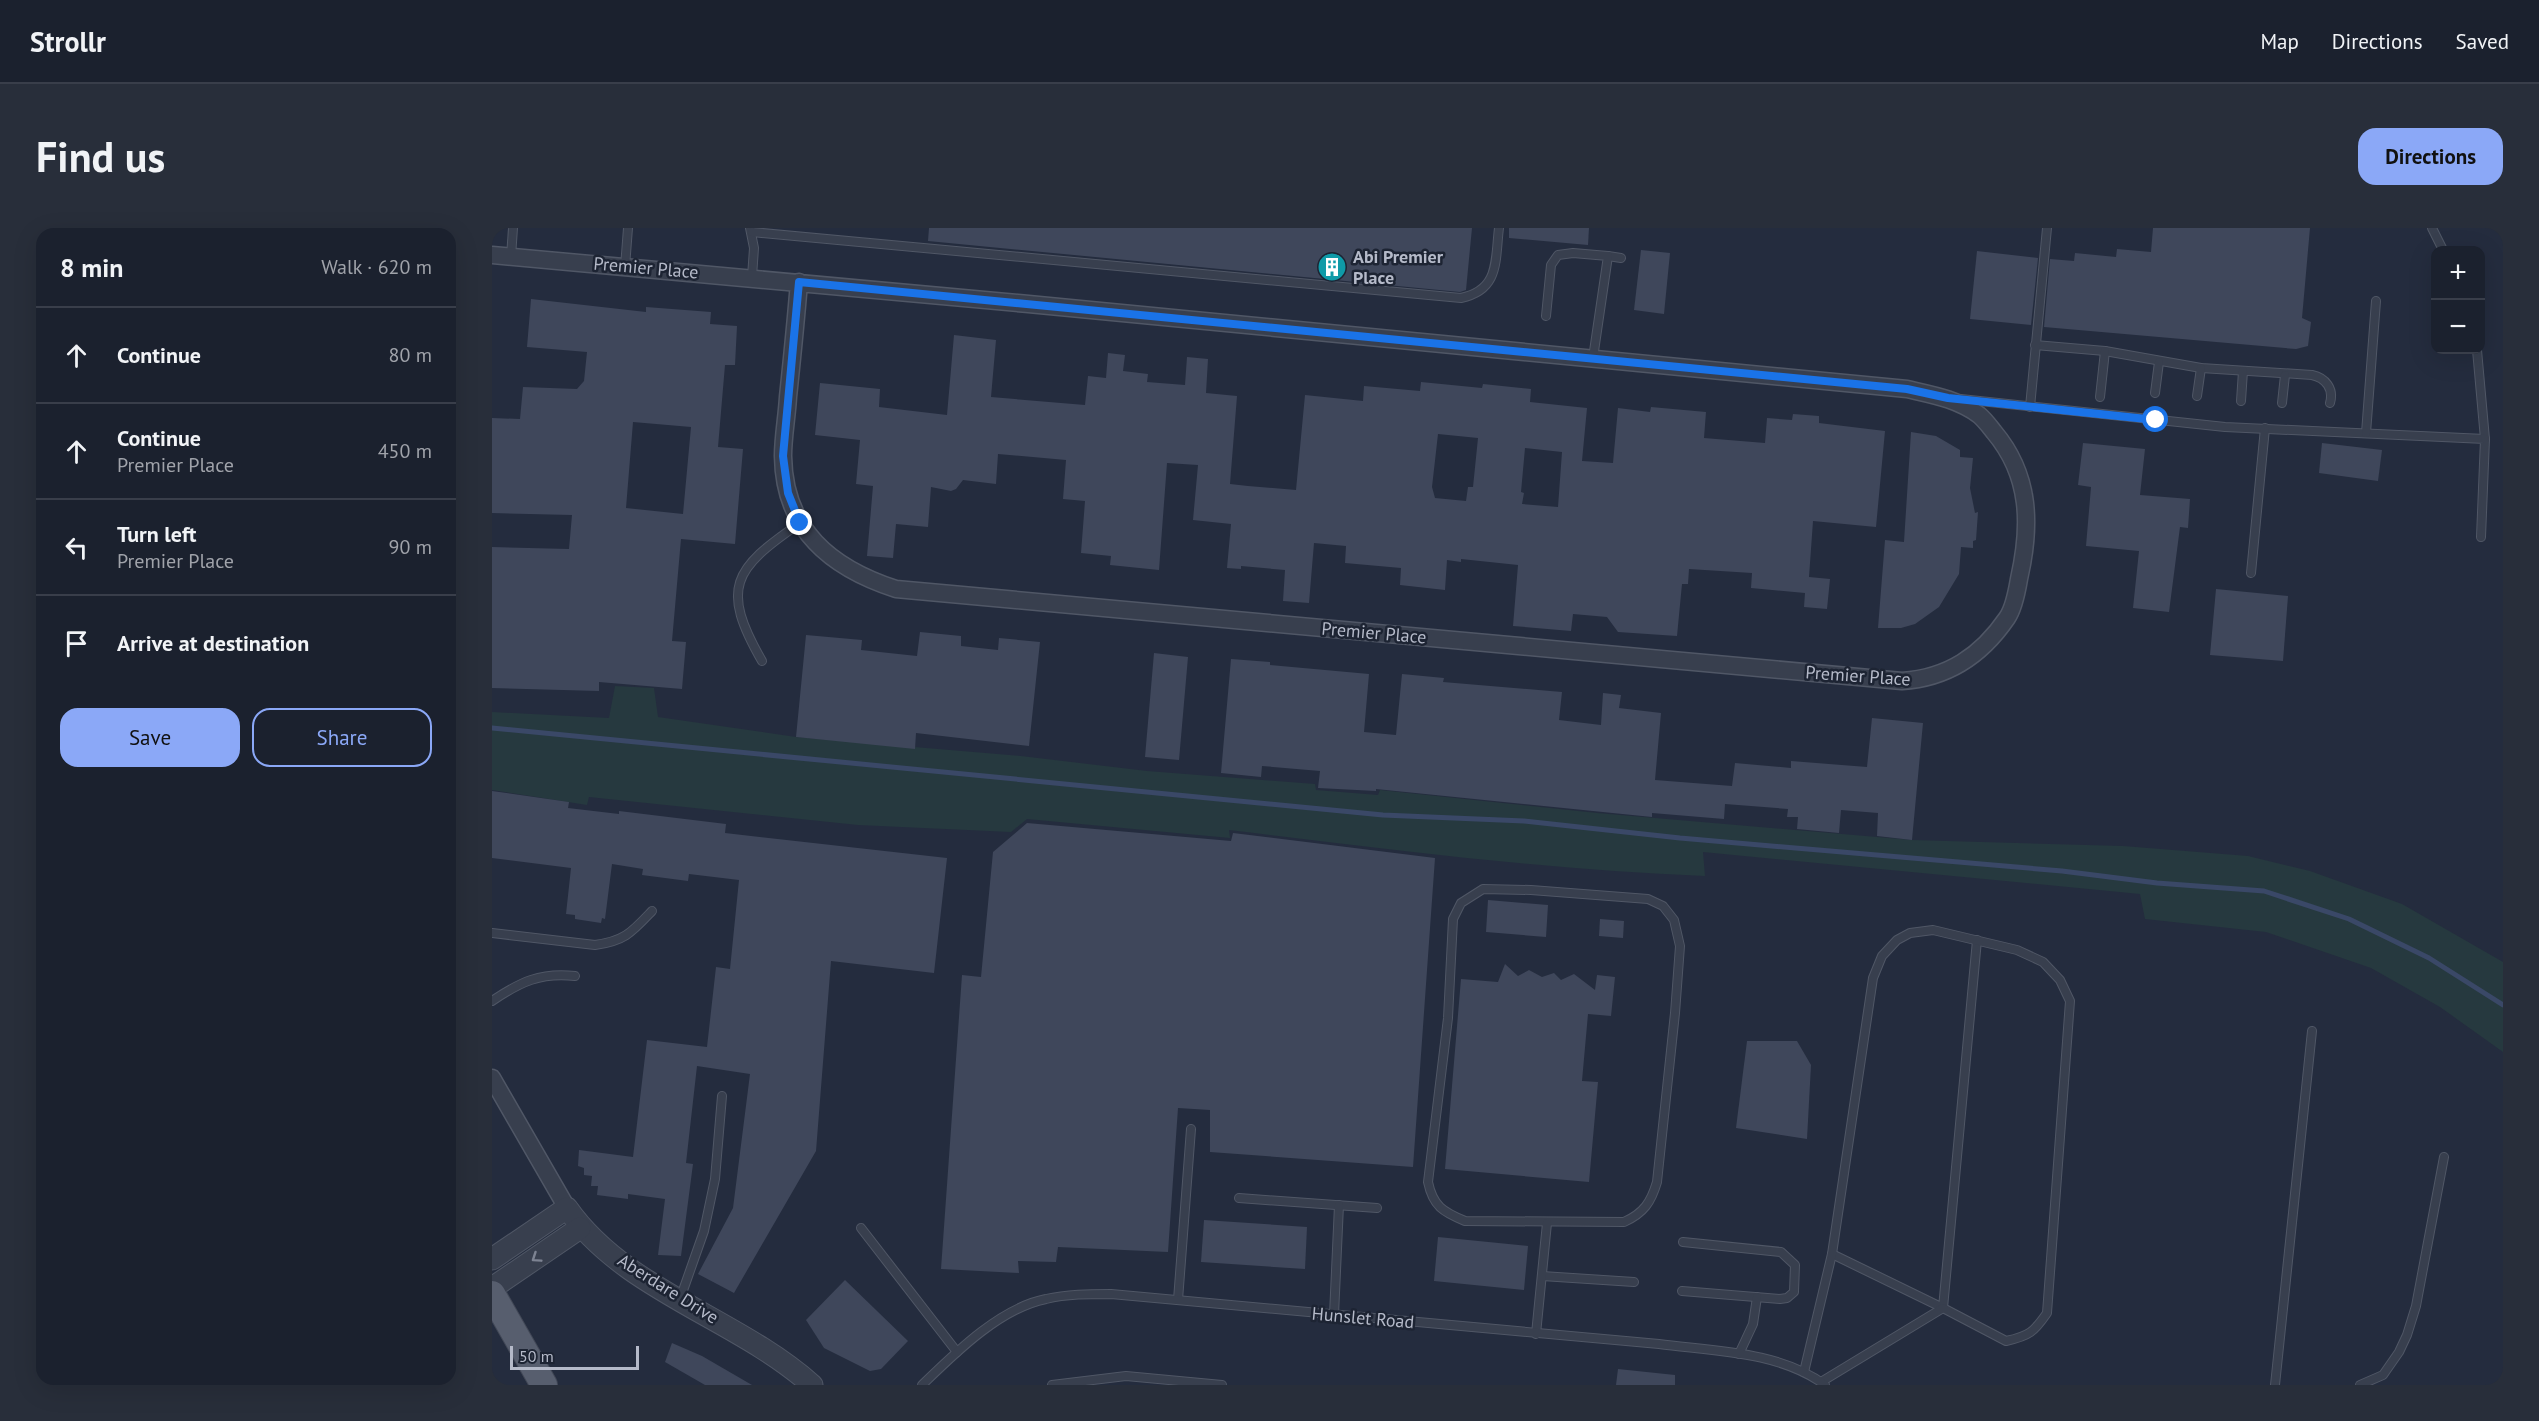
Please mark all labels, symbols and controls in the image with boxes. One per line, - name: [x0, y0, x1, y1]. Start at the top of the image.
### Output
- text: Strollr: [30, 23, 106, 60]
- text: Map: [2260, 28, 2299, 55]
- text: Directions: [2332, 28, 2423, 55]
- text: Saved: [2456, 28, 2509, 55]
- button: Directions: [2358, 128, 2503, 185]
- text: Find us: [36, 129, 165, 184]
- place label: Abi Premier Place: [1353, 245, 1444, 289]
- map controls: [2431, 246, 2485, 354]
- button: +: [2431, 246, 2485, 300]
- text: 8 min: [60, 251, 123, 284]
- street label: Premier Place: [593, 251, 700, 284]
- building icon: Abi Premier Place: [1316, 251, 1348, 283]
- text: Walk · 620 m: [321, 254, 432, 280]
- button: −: [2431, 300, 2485, 354]
- icon: ahead: [60, 339, 93, 372]
- text: Continue: [117, 341, 201, 369]
- text: 80 m: [389, 342, 432, 368]
- route start: [2142, 406, 2168, 432]
- text: Continue: [117, 424, 201, 452]
- icon: ahead: [60, 435, 93, 468]
- text: 450 m: [378, 438, 432, 464]
- text: Premier Place: [117, 452, 234, 478]
- route end: [786, 509, 812, 535]
- text: Turn left: [117, 520, 197, 548]
- icon: left: [60, 531, 93, 564]
- text: 90 m: [389, 534, 432, 560]
- text: Premier Place: [117, 548, 234, 574]
- street label: Premier Place: [1321, 616, 1428, 649]
- icon: arrive: [60, 627, 93, 660]
- text: Arrive at destination: [117, 629, 309, 657]
- street label: Premier Place: [1805, 660, 1911, 691]
- button: Save: [60, 708, 240, 767]
- button: Share: [252, 708, 432, 767]
- street label: Aberdare Drive: [614, 1248, 723, 1329]
- one-way arrow: [532, 1251, 543, 1262]
- street label: Hunslet Road: [1311, 1302, 1415, 1333]
- scale bar: [510, 1343, 639, 1370]
- text: 50 m: [519, 1346, 554, 1366]

